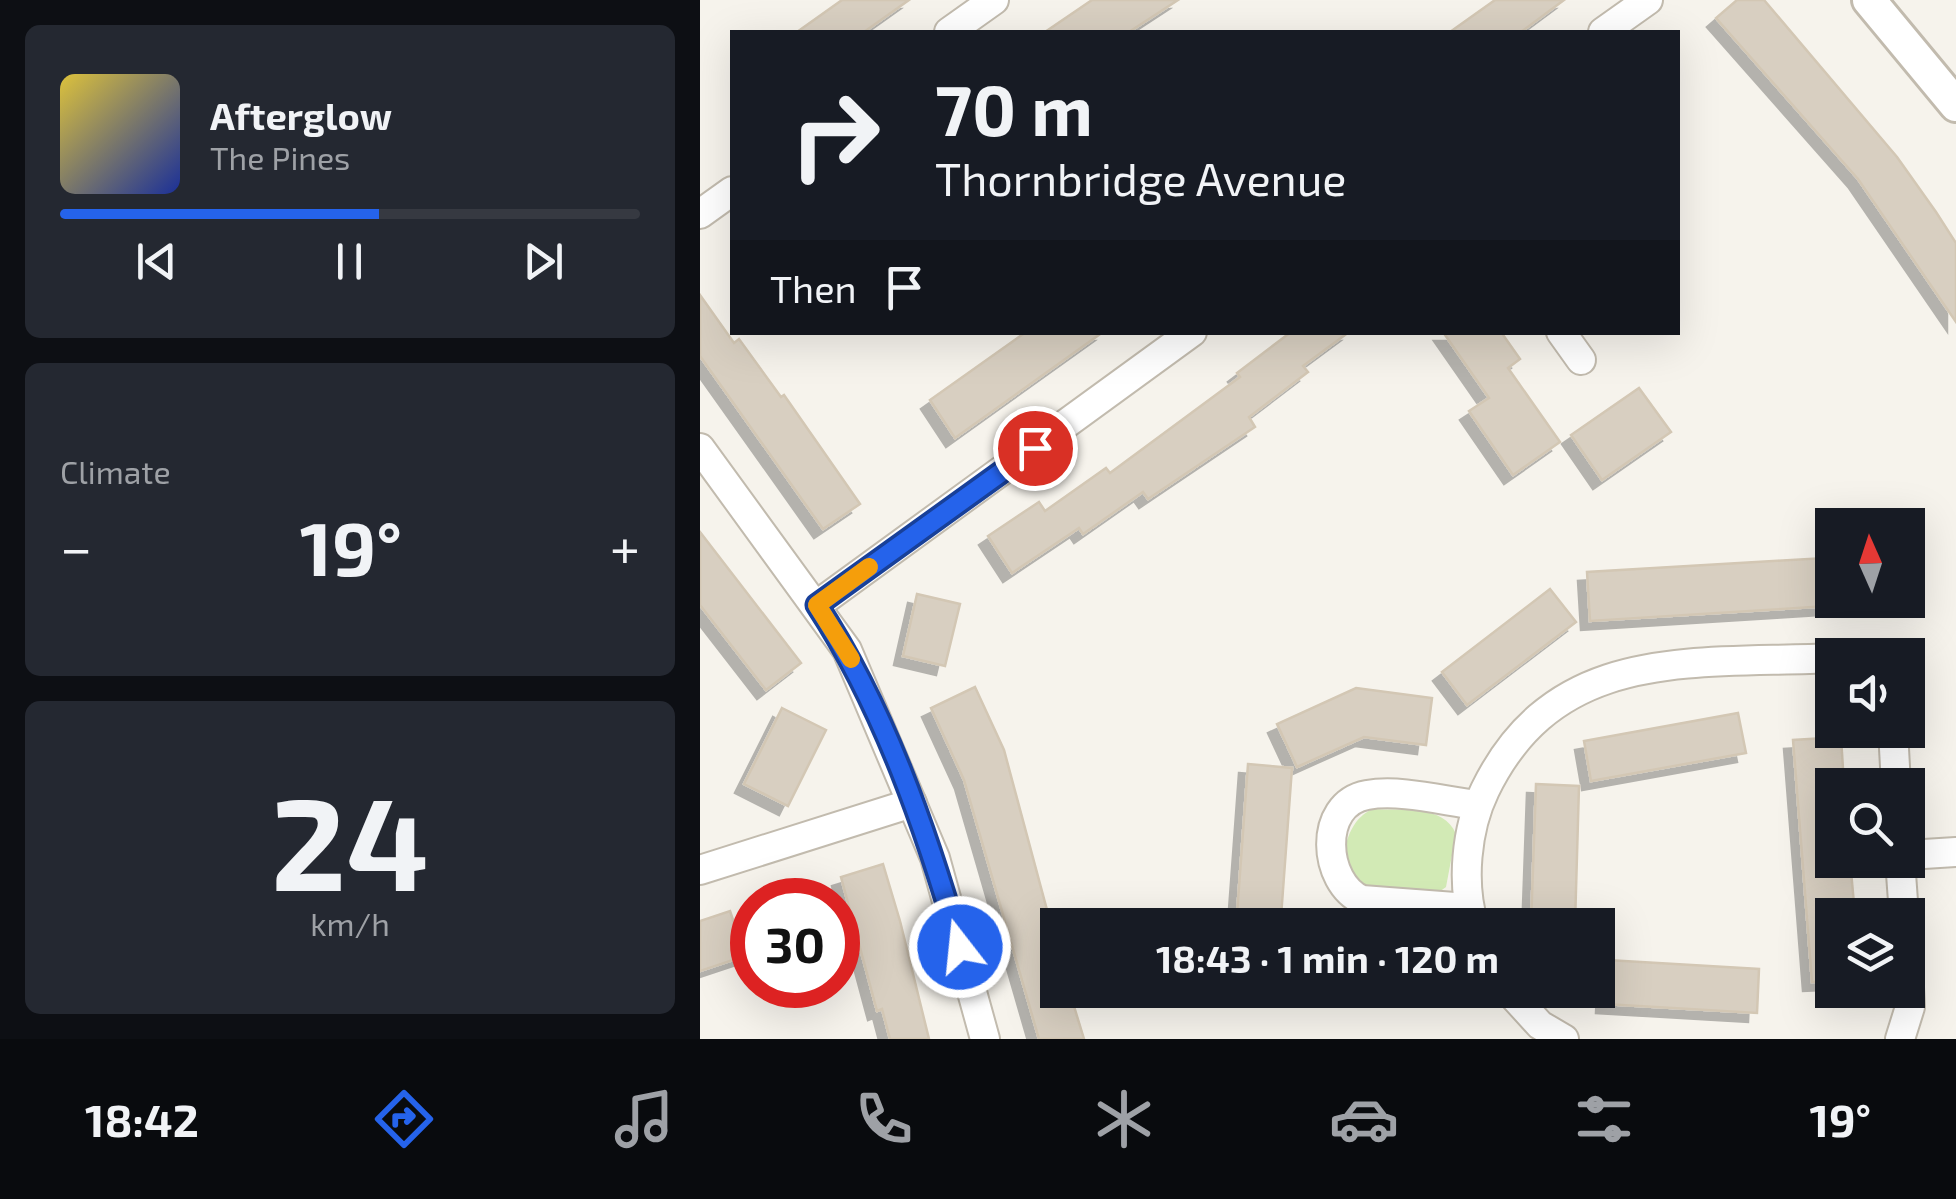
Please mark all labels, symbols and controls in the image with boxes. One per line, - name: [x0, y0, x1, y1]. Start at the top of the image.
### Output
- text: 70 m: [935, 66, 1093, 150]
- icon: right: [770, 70, 900, 200]
- text: Afterglow: [210, 92, 392, 138]
- text: The Pines: [210, 138, 350, 176]
- text: Thornbridge Avenue: [935, 151, 1347, 205]
- icon: previous: [129, 234, 184, 289]
- icon: pause: [322, 234, 377, 289]
- icon: next: [516, 234, 571, 289]
- icon: arrive: [877, 260, 932, 315]
- text: Then: [770, 265, 857, 311]
- pin: [993, 406, 1078, 491]
- icon: arrive: [1008, 421, 1063, 476]
- text: Climate: [60, 452, 171, 490]
- text: 19°: [300, 501, 402, 591]
- north arrow: [1815, 508, 1925, 618]
- map controls: [1815, 508, 1925, 1008]
- text: −: [60, 513, 92, 579]
- text: +: [610, 513, 640, 579]
- button: sound: [1815, 638, 1925, 748]
- text: 24: [271, 761, 429, 917]
- button: search: [1815, 768, 1925, 878]
- speed limit sign: 30: [730, 878, 860, 1008]
- position arrow: [908, 895, 1012, 999]
- button: layers: [1815, 898, 1925, 1008]
- text: km/h: [310, 904, 390, 942]
- text: 18:43 · 1 min · 120 m: [1156, 935, 1499, 981]
- icon: directions: [369, 1084, 439, 1154]
- icon: music: [609, 1084, 679, 1154]
- icon: phone: [849, 1084, 919, 1154]
- icon: climate: [1089, 1084, 1159, 1154]
- icon: car: [1329, 1084, 1399, 1154]
- icon: filters: [1569, 1084, 1639, 1154]
- text: 18:42: [85, 1092, 199, 1146]
- text: 19°: [1809, 1092, 1871, 1146]

